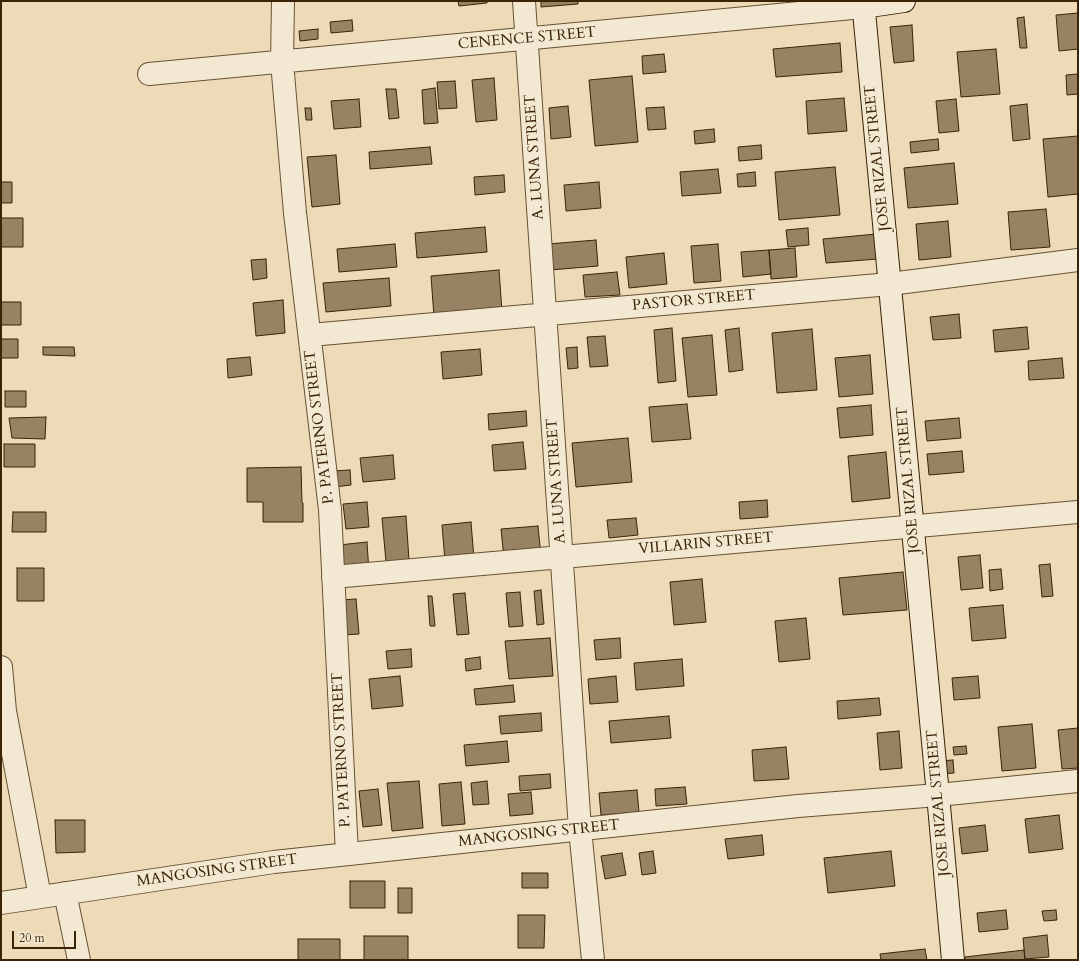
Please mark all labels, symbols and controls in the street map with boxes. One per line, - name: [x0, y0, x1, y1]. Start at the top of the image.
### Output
- street label: CENENCE STREET: [457, 24, 597, 54]
- street label: JOSE RIZAL STREET: [861, 84, 895, 232]
- street label: A. LUNA STREET: [522, 94, 548, 220]
- street label: PASTOR STREET: [632, 287, 756, 315]
- street label: P. PATERNO STREET: [302, 349, 338, 505]
- street label: JOSE RIZAL STREET: [894, 406, 924, 554]
- street label: A. LUNA STREET: [544, 418, 570, 544]
- street label: VILLARIN STREET: [638, 529, 774, 559]
- street label: P. PATERNO STREET: [329, 672, 355, 828]
- street label: JOSE RIZAL STREET: [924, 729, 954, 877]
- street label: MANGOSING STREET: [457, 817, 621, 851]
- street label: MANGOSING STREET: [135, 851, 299, 891]
- scale bar: [14, 923, 78, 949]
- text: 20 m: [19, 930, 45, 946]

